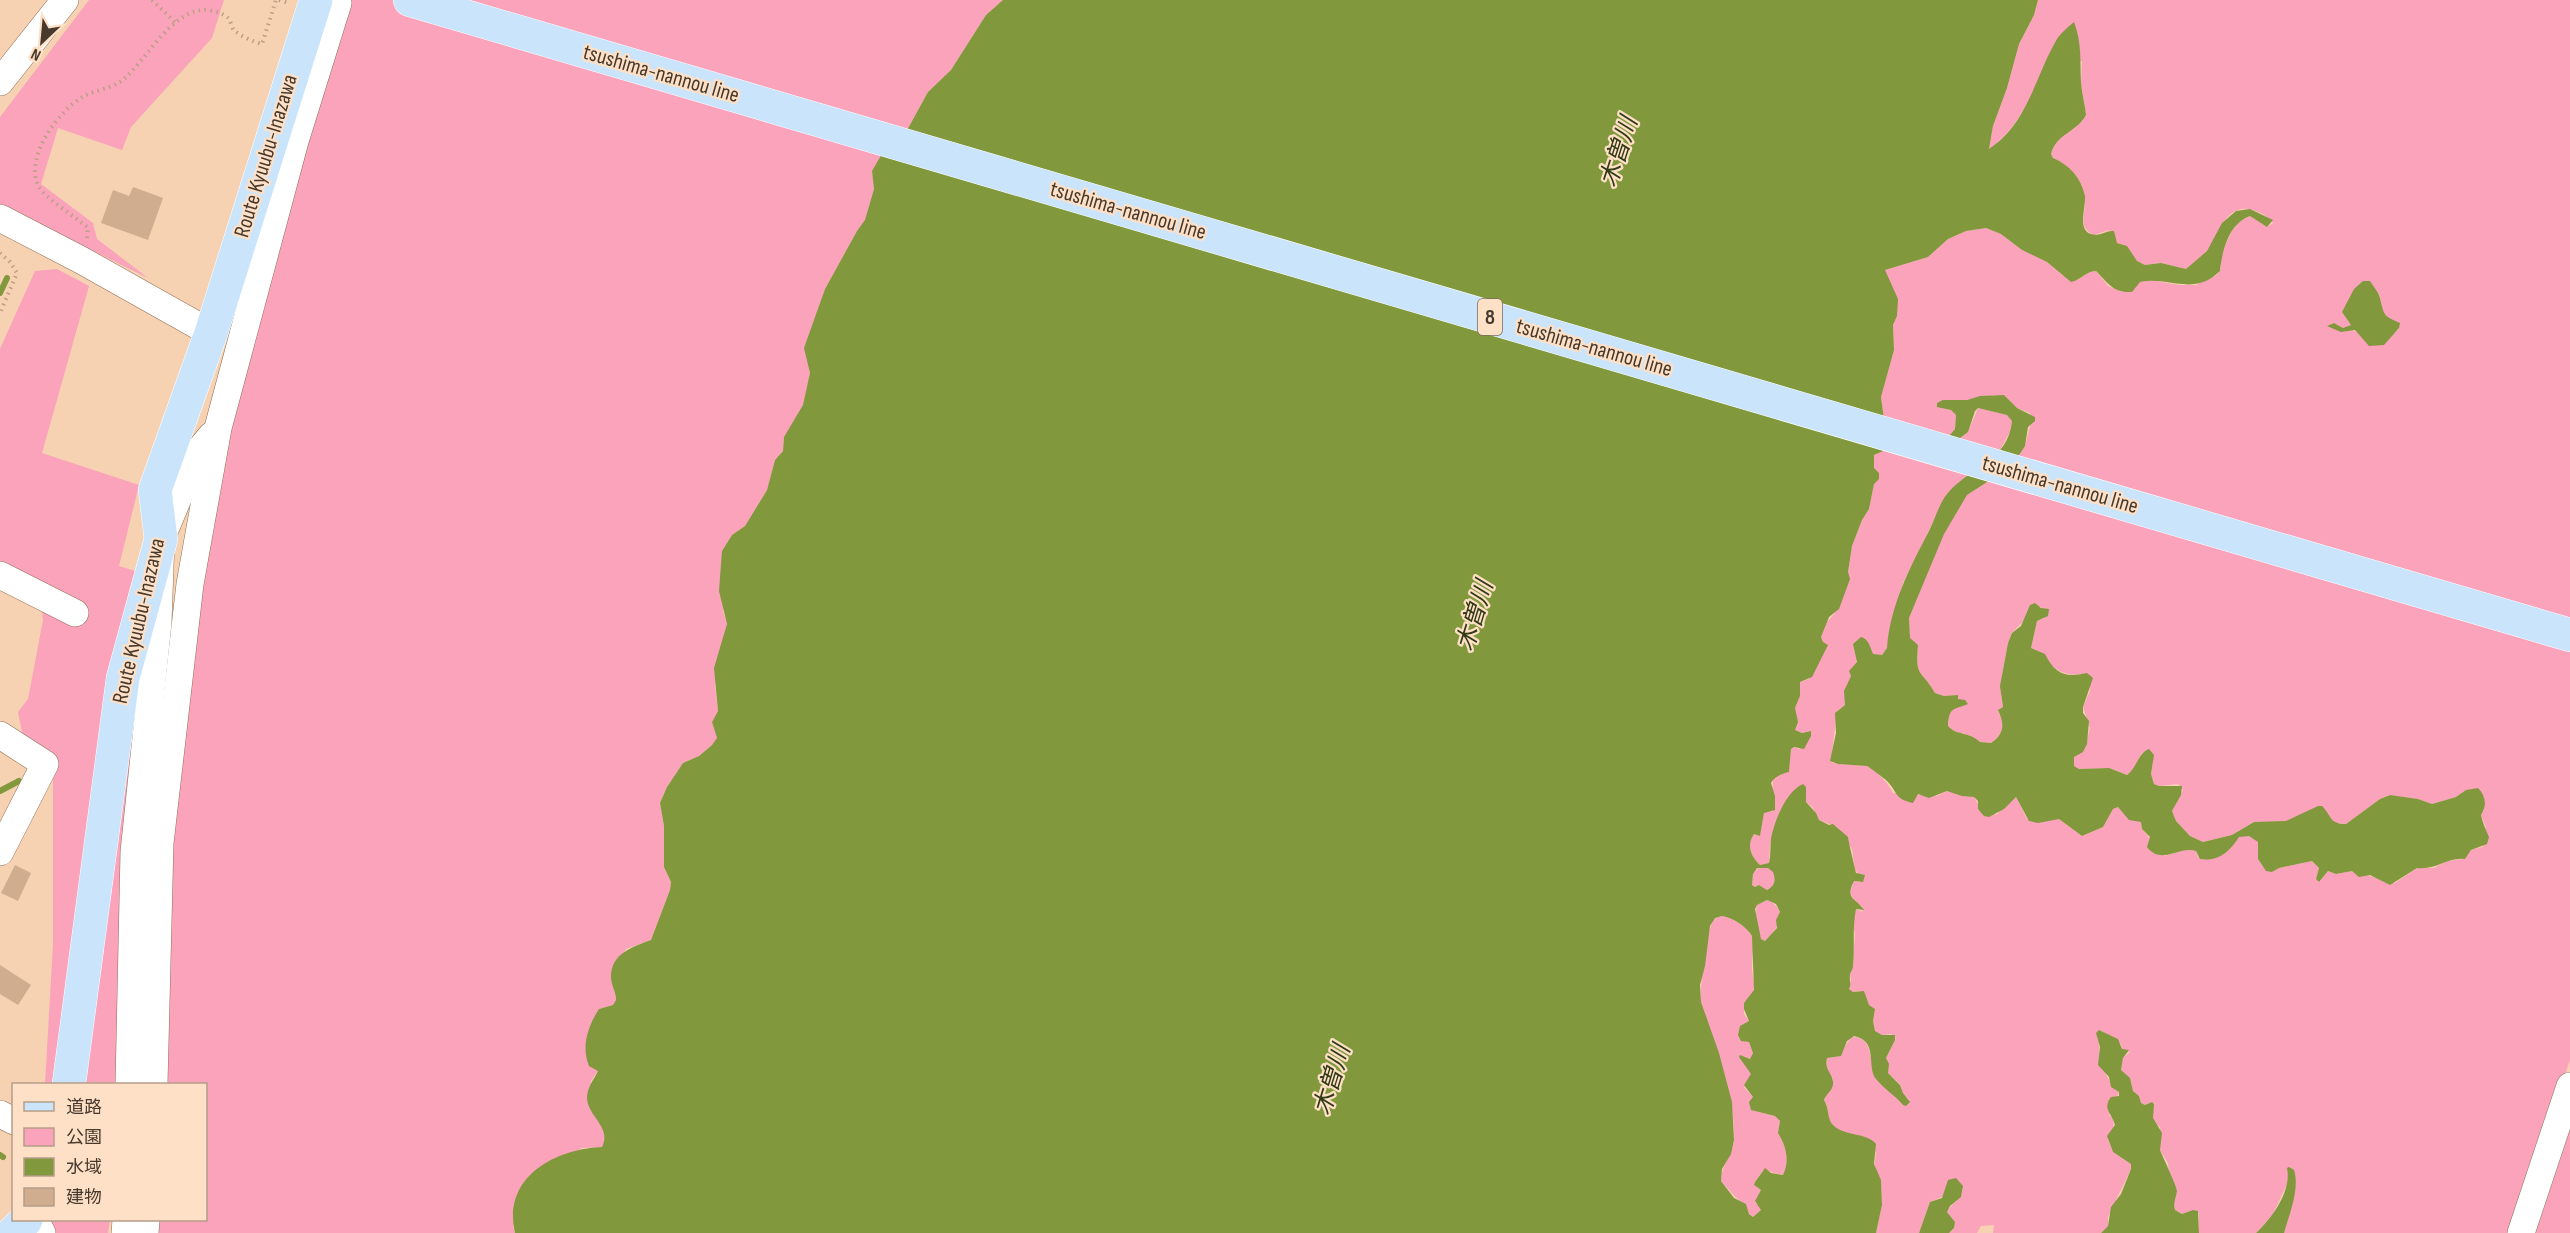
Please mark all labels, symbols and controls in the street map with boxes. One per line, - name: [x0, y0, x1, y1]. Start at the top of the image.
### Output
- north arrow: [12, 12, 72, 72]
- street label: tsushima-nannou line: [580, 39, 742, 109]
- text: N: [28, 44, 44, 65]
- street label: Route Kyuubu-Inazawa: [228, 71, 304, 241]
- water label: 木曽川: [1594, 110, 1645, 191]
- street label: tsushima-nannou line: [1047, 176, 1209, 246]
- road number: 8: [1478, 299, 1502, 335]
- street label: tsushima-nannou line: [1513, 313, 1675, 383]
- street label: tsushima-nannou line: [1979, 450, 2141, 520]
- street label: Route Kyuubu-Inazawa: [107, 536, 171, 706]
- water label: 木曽川: [1451, 574, 1500, 655]
- water label: 木曽川: [1308, 1038, 1357, 1119]
- legend: [12, 1083, 207, 1221]
- text: 道路: [66, 1097, 102, 1118]
- text: 公園: [66, 1127, 102, 1148]
- text: 水域: [66, 1157, 102, 1178]
- text: 建物: [66, 1187, 102, 1208]

